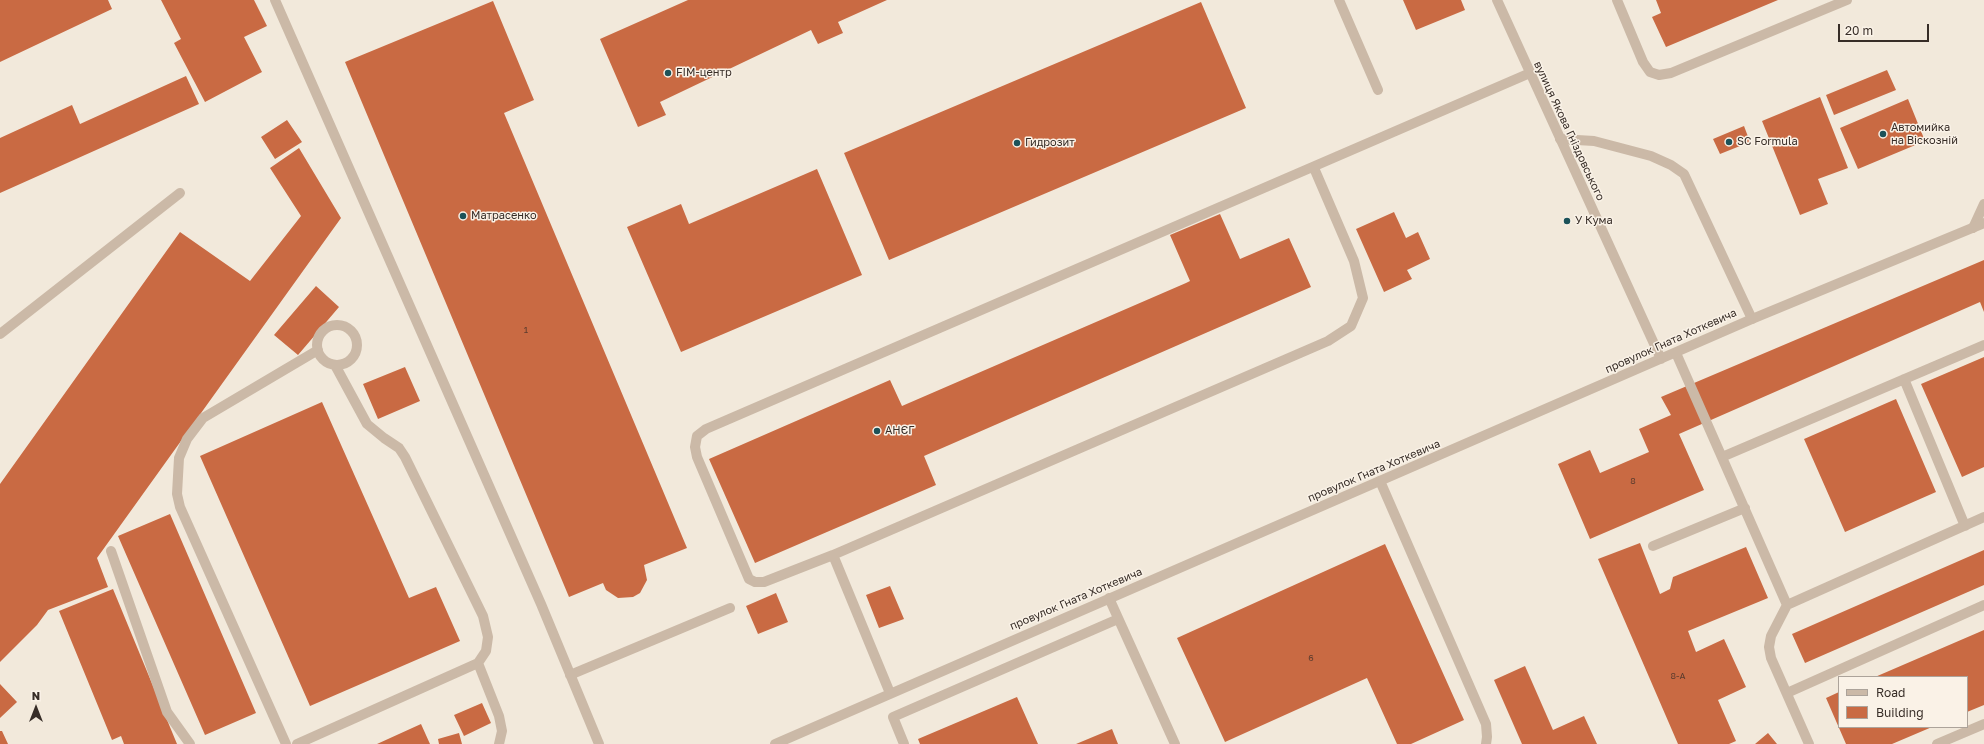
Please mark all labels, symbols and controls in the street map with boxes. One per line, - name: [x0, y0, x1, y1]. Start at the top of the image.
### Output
- scale bar: [1840, 16, 1931, 42]
- text: 20 m: [1845, 23, 1873, 38]
- street label: вулиця Якова Гніздовського: [1531, 59, 1607, 203]
- place label: FIM-центр: [676, 66, 732, 80]
- marker: FIM-центр: [663, 68, 673, 78]
- place label: Автомийка на Віскозній: [1891, 121, 1958, 147]
- marker: Автомийка на Віскозній: [1878, 129, 1888, 139]
- place label: SC Formula: [1737, 135, 1798, 149]
- place label: Гидрозит: [1025, 136, 1075, 150]
- marker: SC Formula: [1724, 137, 1734, 147]
- marker: Гидрозит: [1012, 138, 1022, 148]
- place label: Матрасенко: [471, 209, 537, 223]
- marker: Матрасенко: [458, 211, 468, 221]
- place label: У Кума: [1575, 214, 1613, 228]
- marker: У Кума: [1562, 216, 1572, 226]
- street label: провулок Гната Хоткевича: [1603, 306, 1739, 376]
- house number: 1: [524, 325, 528, 335]
- place label: АНЄГ: [885, 424, 914, 438]
- marker: АНЄГ: [872, 426, 882, 436]
- street label: провулок Гната Хоткевича: [1306, 437, 1442, 505]
- house number: 8: [1630, 476, 1636, 486]
- street label: провулок Гната Хоткевича: [1008, 565, 1144, 633]
- house number: 6: [1308, 653, 1314, 663]
- house number: 8-А: [1671, 671, 1685, 681]
- legend: [1838, 676, 1968, 728]
- text: Road: [1876, 685, 1905, 700]
- north arrow: [16, 688, 56, 728]
- text: N: [32, 689, 40, 702]
- text: Building: [1876, 705, 1924, 720]

